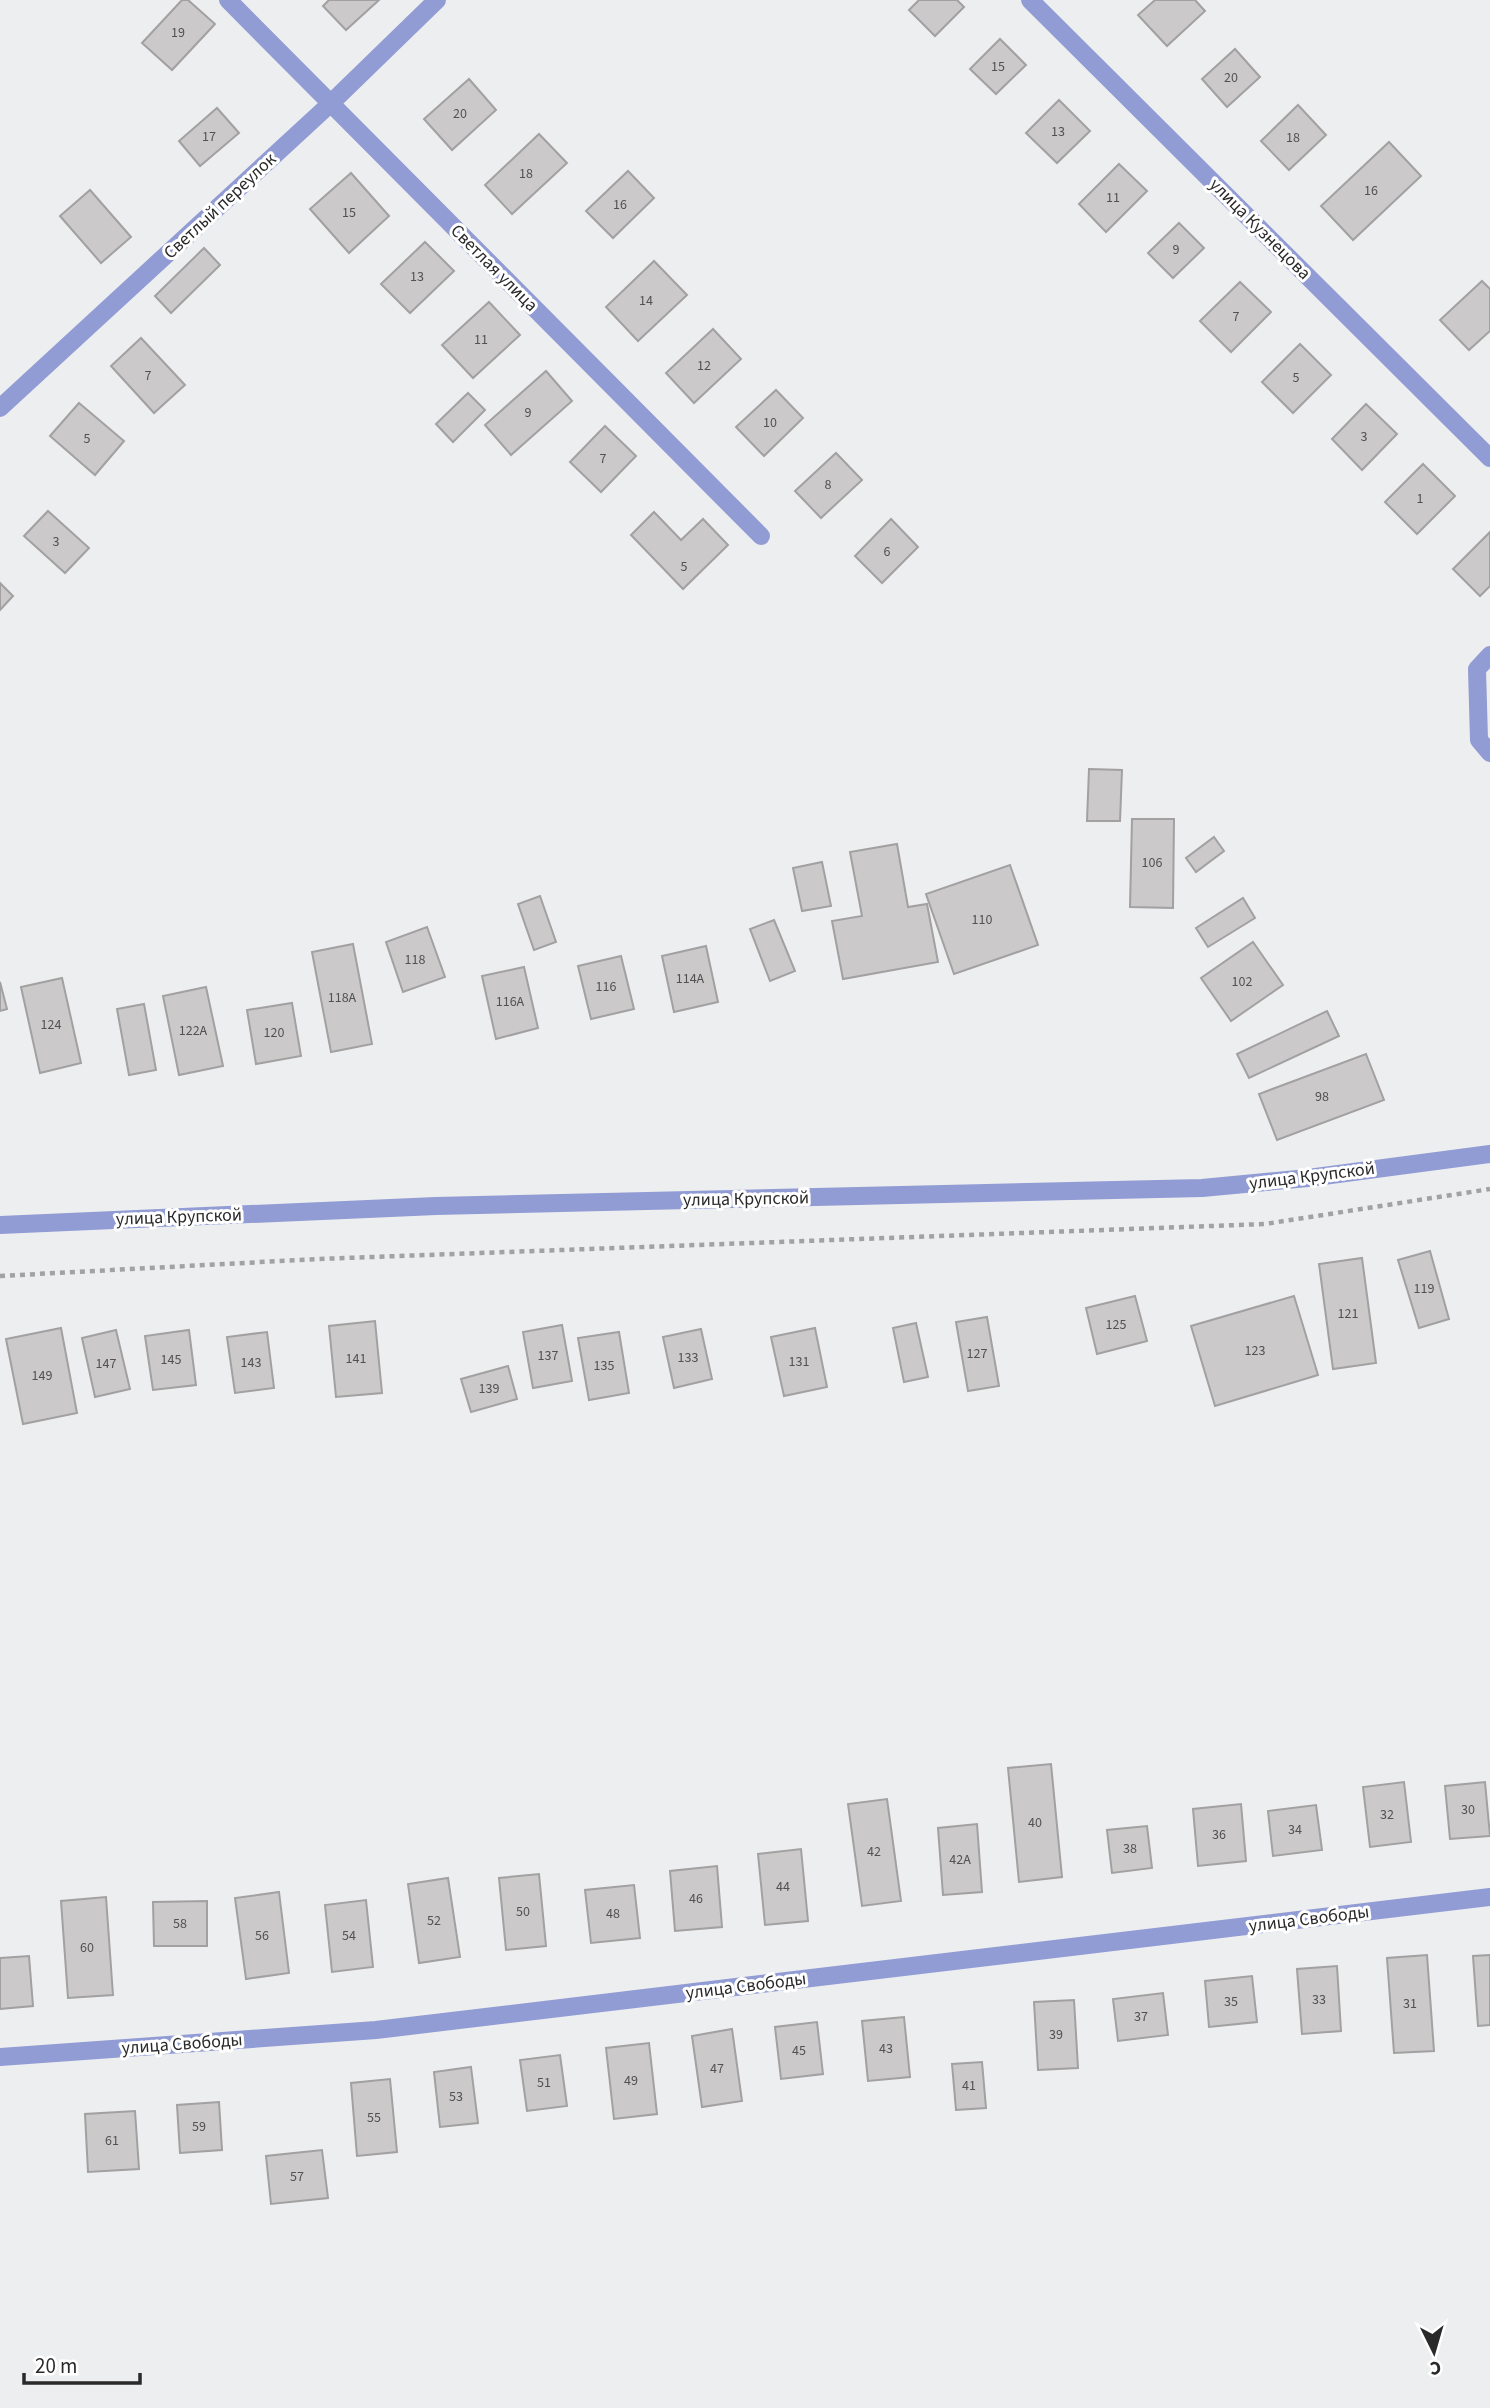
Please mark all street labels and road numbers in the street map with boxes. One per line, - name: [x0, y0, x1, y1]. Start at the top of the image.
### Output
- street label: Светлый переулок: [158, 147, 282, 265]
- street label: улица Кузнецова: [1204, 173, 1316, 285]
- street label: Светлая улица: [445, 219, 543, 317]
- street label: улица Крупской: [1248, 1156, 1376, 1196]
- street label: улица Крупской: [683, 1185, 809, 1213]
- street label: улица Крупской: [115, 1202, 243, 1232]
- street label: улица Свободы: [1247, 1899, 1371, 1939]
- street label: улица Свободы: [684, 1966, 808, 2006]
- street label: улица Свободы: [121, 2027, 243, 2061]

